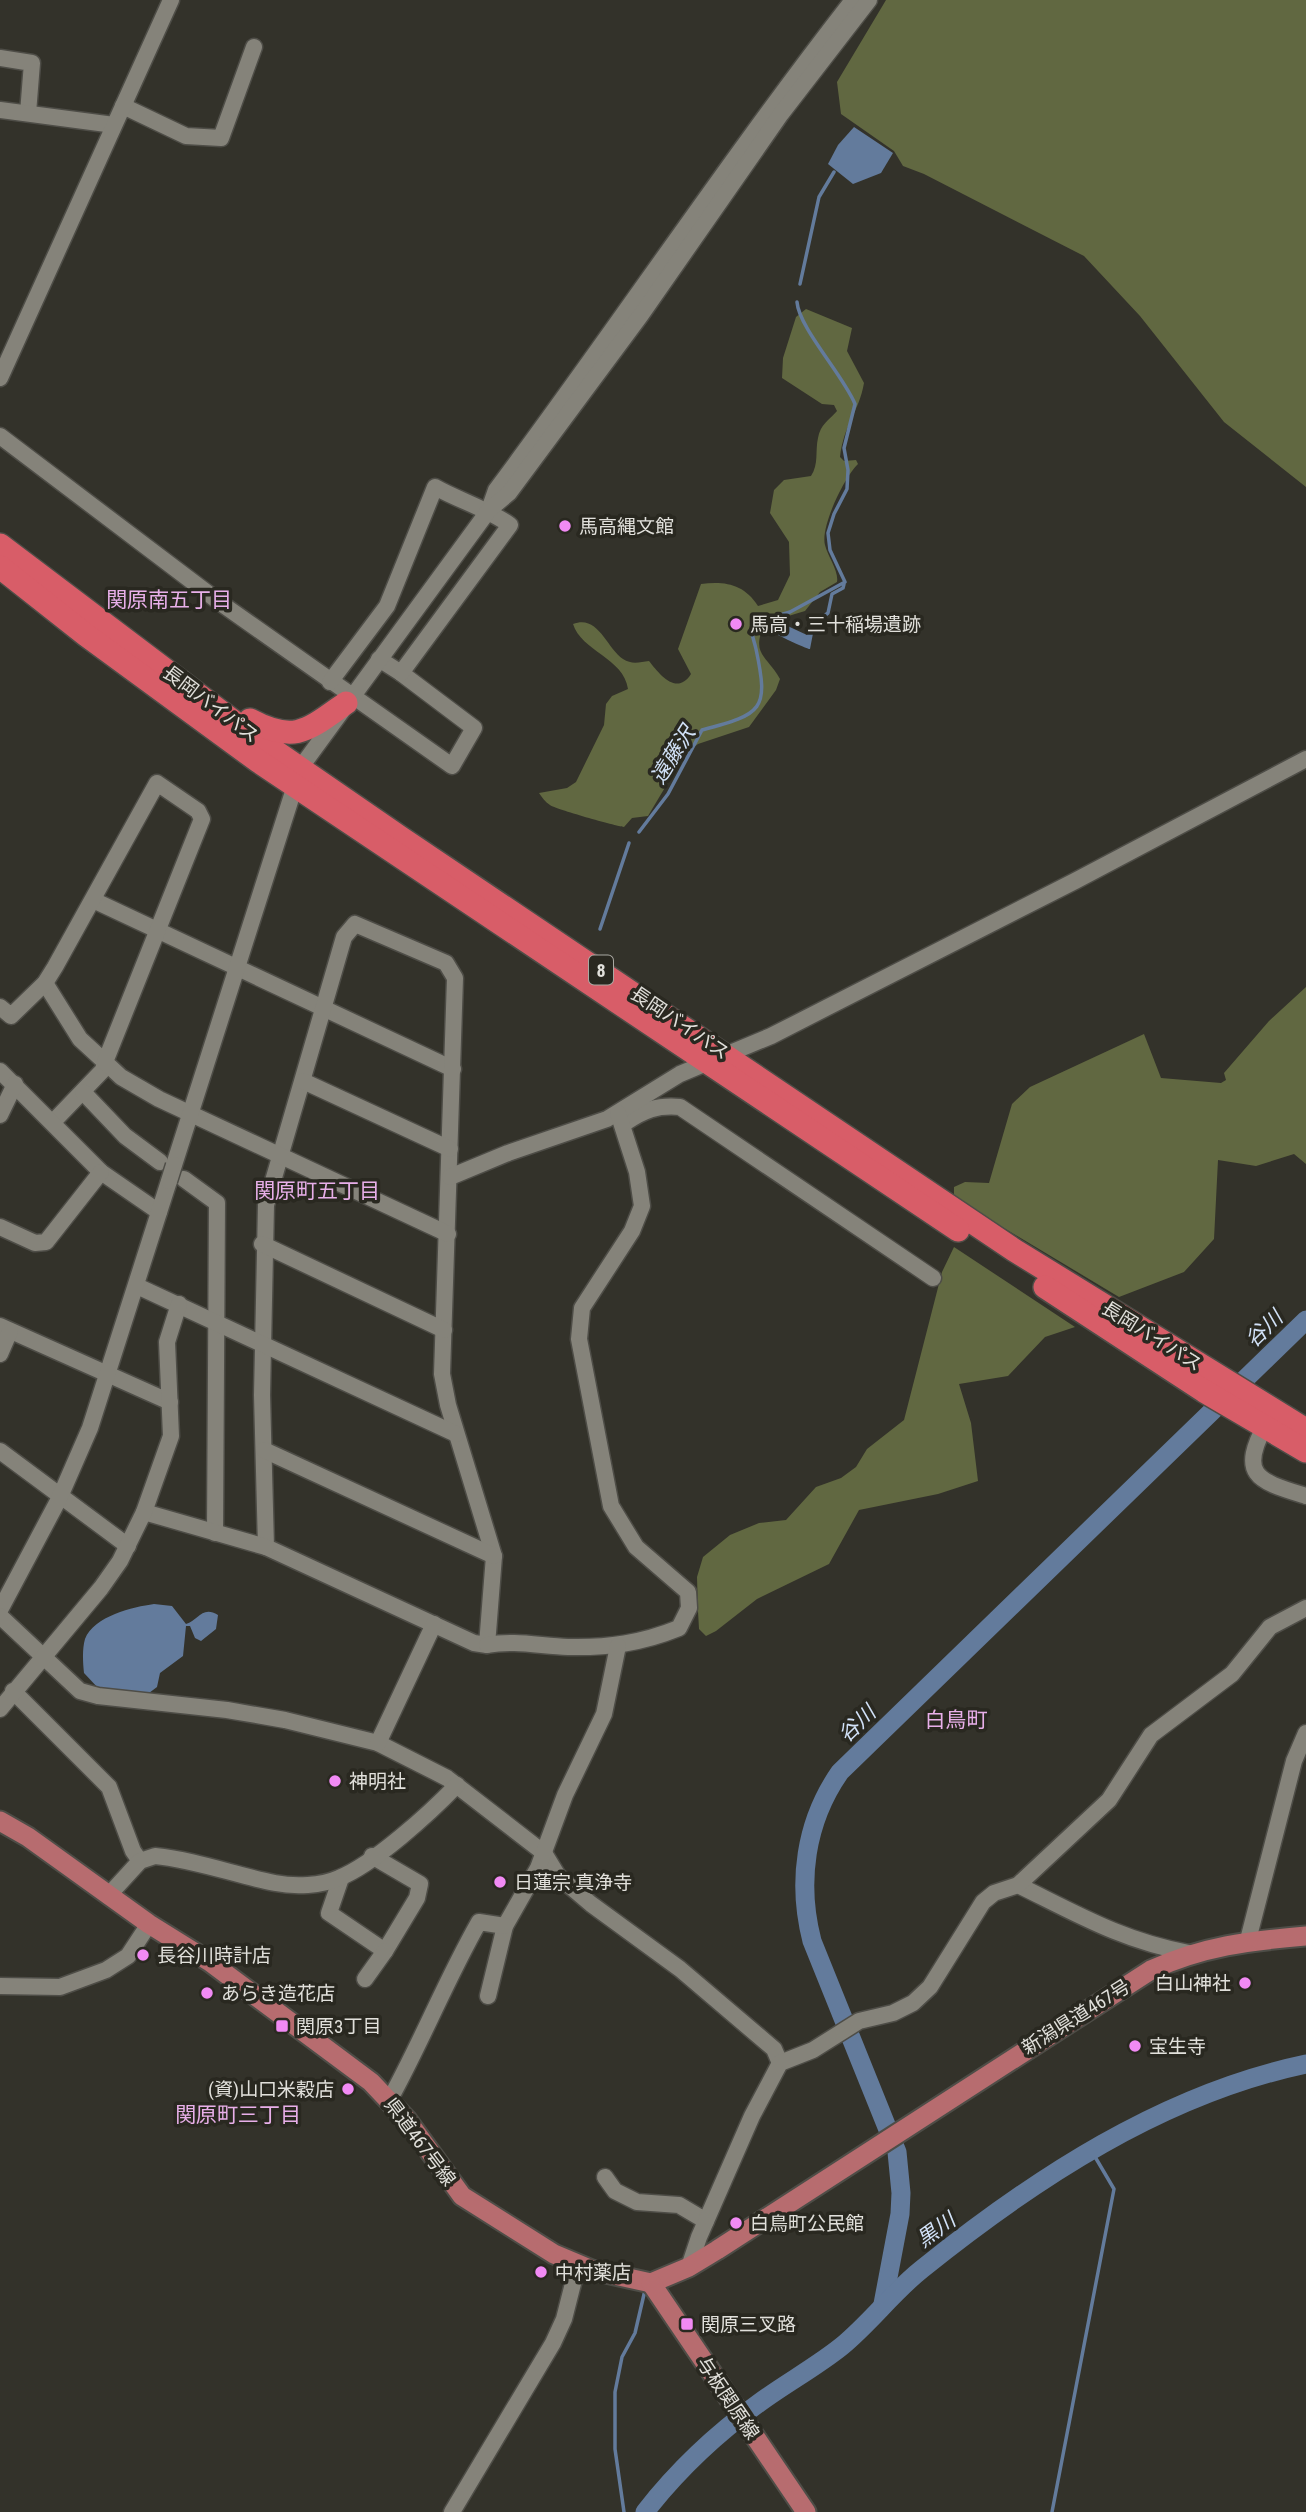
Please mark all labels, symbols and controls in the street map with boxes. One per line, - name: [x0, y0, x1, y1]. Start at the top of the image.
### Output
- place label: 馬高縄文館: [579, 515, 674, 538]
- marker: 馬高縄文館: [557, 518, 573, 534]
- district label: 関原南五丁目: [106, 588, 232, 612]
- place label: 馬高・三十稲場遺跡: [750, 613, 921, 636]
- marker: 馬高・三十稲場遺跡: [728, 616, 744, 632]
- street label: 長岡バイパス: [159, 661, 263, 747]
- water label: 遠藤沢: [646, 719, 701, 788]
- road number: 8: [589, 956, 613, 985]
- street label: 長岡バイパス: [626, 982, 734, 1064]
- district label: 関原町五丁目: [254, 1179, 380, 1203]
- street label: 長岡バイパス: [1098, 1296, 1206, 1376]
- water label: 谷川: [1241, 1304, 1289, 1352]
- water label: 谷川: [834, 1699, 882, 1747]
- district label: 白鳥町: [925, 1708, 988, 1732]
- place label: 神明社: [349, 1770, 406, 1793]
- marker: 神明社: [327, 1773, 343, 1789]
- place label: 日蓮宗 真浄寺: [514, 1871, 632, 1894]
- marker: 日蓮宗 真浄寺: [492, 1874, 508, 1890]
- place label: 長谷川時計店: [157, 1944, 271, 1967]
- marker: 長谷川時計店: [135, 1947, 151, 1963]
- place label: 白山神社: [1155, 1972, 1231, 1995]
- street label: 新潟県道467号: [1018, 1975, 1134, 2059]
- marker: 白山神社: [1237, 1975, 1253, 1991]
- place label: あらき造花店: [221, 1982, 335, 2005]
- marker: あらき造花店: [199, 1985, 215, 2001]
- place label: 関原3丁目: [296, 2015, 381, 2038]
- marker: 関原3丁目: [274, 2018, 290, 2034]
- place label: 宝生寺: [1149, 2035, 1206, 2058]
- marker: 宝生寺: [1127, 2038, 1143, 2054]
- place label: (資)山口米穀店: [208, 2078, 334, 2101]
- marker: (資)山口米穀店: [340, 2081, 356, 2097]
- street label: 県道467号線: [379, 2093, 461, 2191]
- district label: 関原町三丁目: [175, 2103, 301, 2127]
- water label: 黒川: [912, 2207, 962, 2252]
- place label: 白鳥町公民館: [750, 2212, 864, 2235]
- marker: 白鳥町公民館: [728, 2215, 744, 2231]
- place label: 中村薬店: [555, 2261, 631, 2284]
- marker: 中村薬店: [533, 2264, 549, 2280]
- place label: 関原三叉路: [701, 2313, 796, 2336]
- marker: 関原三叉路: [679, 2316, 695, 2332]
- street label: 与板関原線: [692, 2352, 764, 2444]

